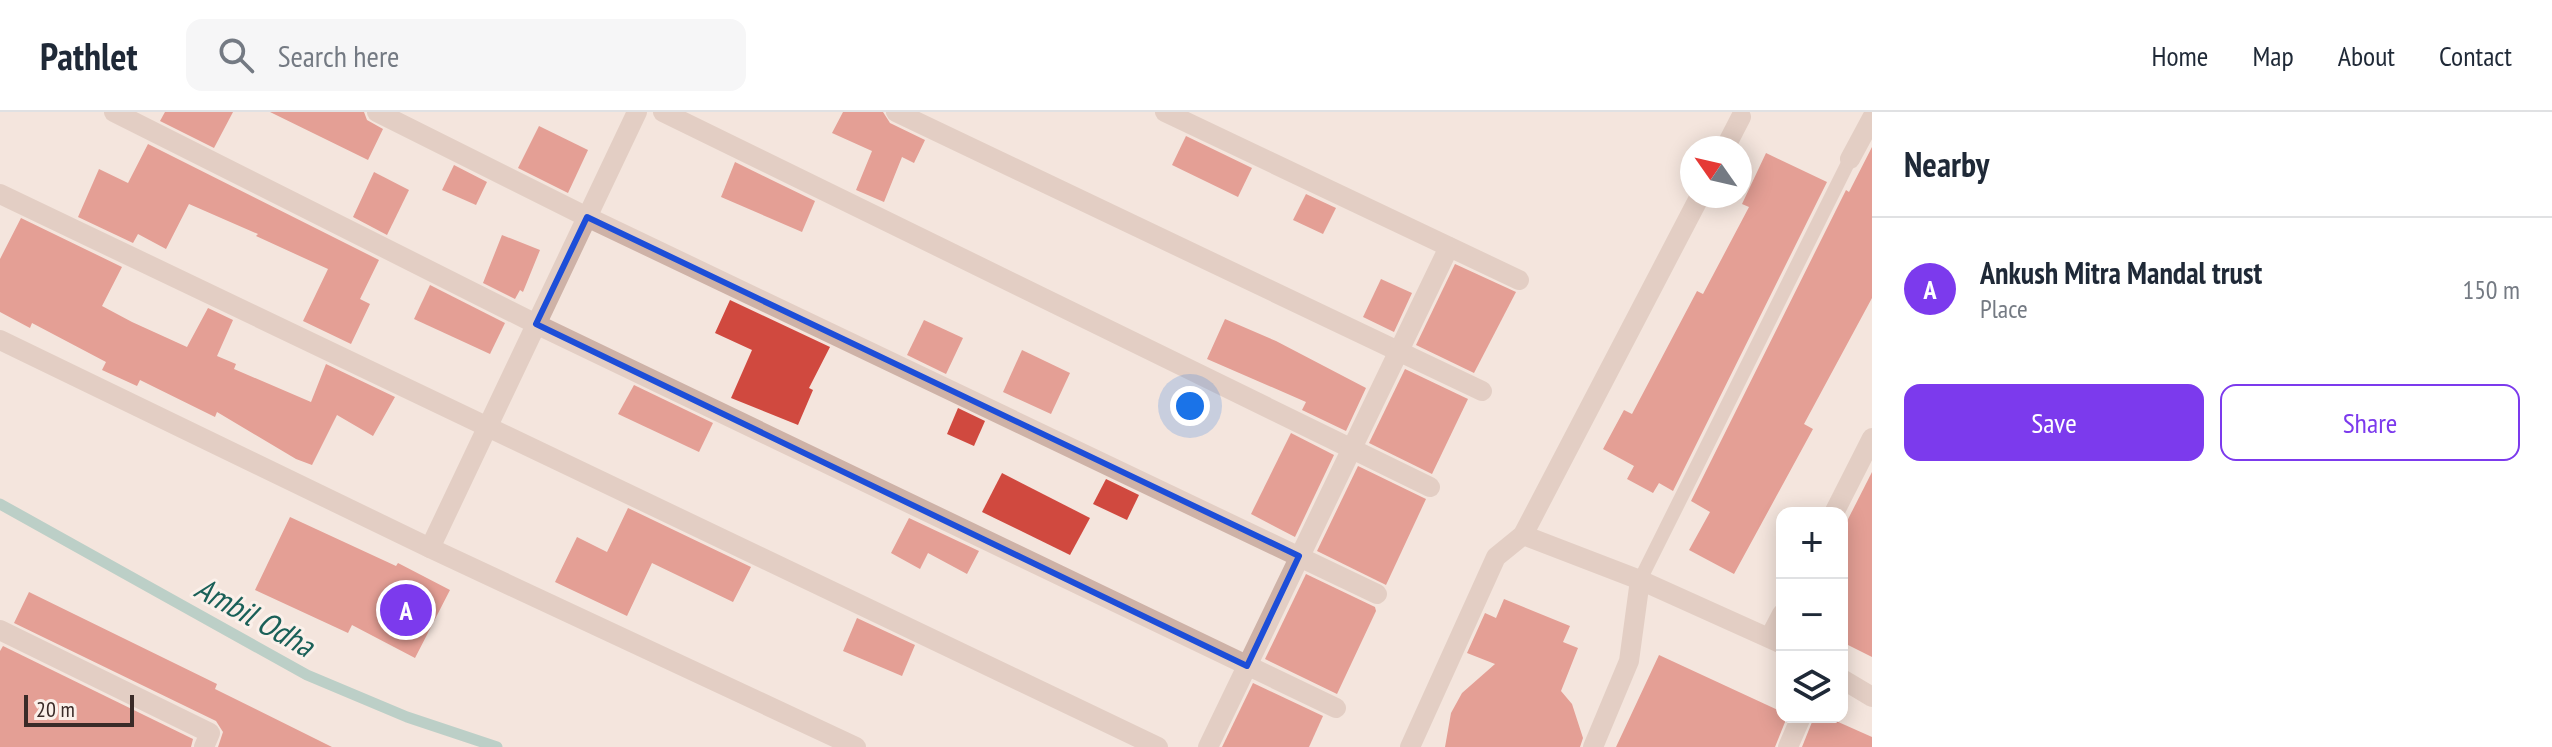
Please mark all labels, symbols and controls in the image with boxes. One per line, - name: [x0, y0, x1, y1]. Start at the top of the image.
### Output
- search box: [186, 19, 746, 91]
- text: Pathlet: [40, 31, 138, 80]
- icon: search: [214, 33, 258, 77]
- text: Search here: [278, 36, 400, 75]
- text: Home: [2152, 37, 2208, 74]
- text: Map: [2252, 37, 2294, 74]
- text: About: [2338, 37, 2395, 74]
- text: Contact: [2439, 37, 2512, 74]
- north arrow: [1680, 136, 1752, 208]
- text: Nearby: [1904, 142, 1989, 186]
- text: Ankush Mitra Mandal trust: [1980, 253, 2262, 292]
- text: A: [1923, 273, 1937, 306]
- text: 150 m: [2462, 273, 2520, 306]
- text: Place: [1980, 292, 2028, 325]
- button: Save: [1904, 384, 2204, 461]
- button: Share: [2220, 384, 2520, 461]
- your location: [1170, 386, 1210, 426]
- map controls: [1776, 507, 1848, 723]
- button: +: [1776, 507, 1848, 579]
- water label: Ambil Odha: [188, 566, 324, 667]
- button: −: [1776, 579, 1848, 651]
- pin: A: [380, 580, 432, 640]
- button: layers: [1776, 651, 1848, 723]
- scale bar: [24, 691, 134, 727]
- text: 20 m: [36, 695, 75, 723]

